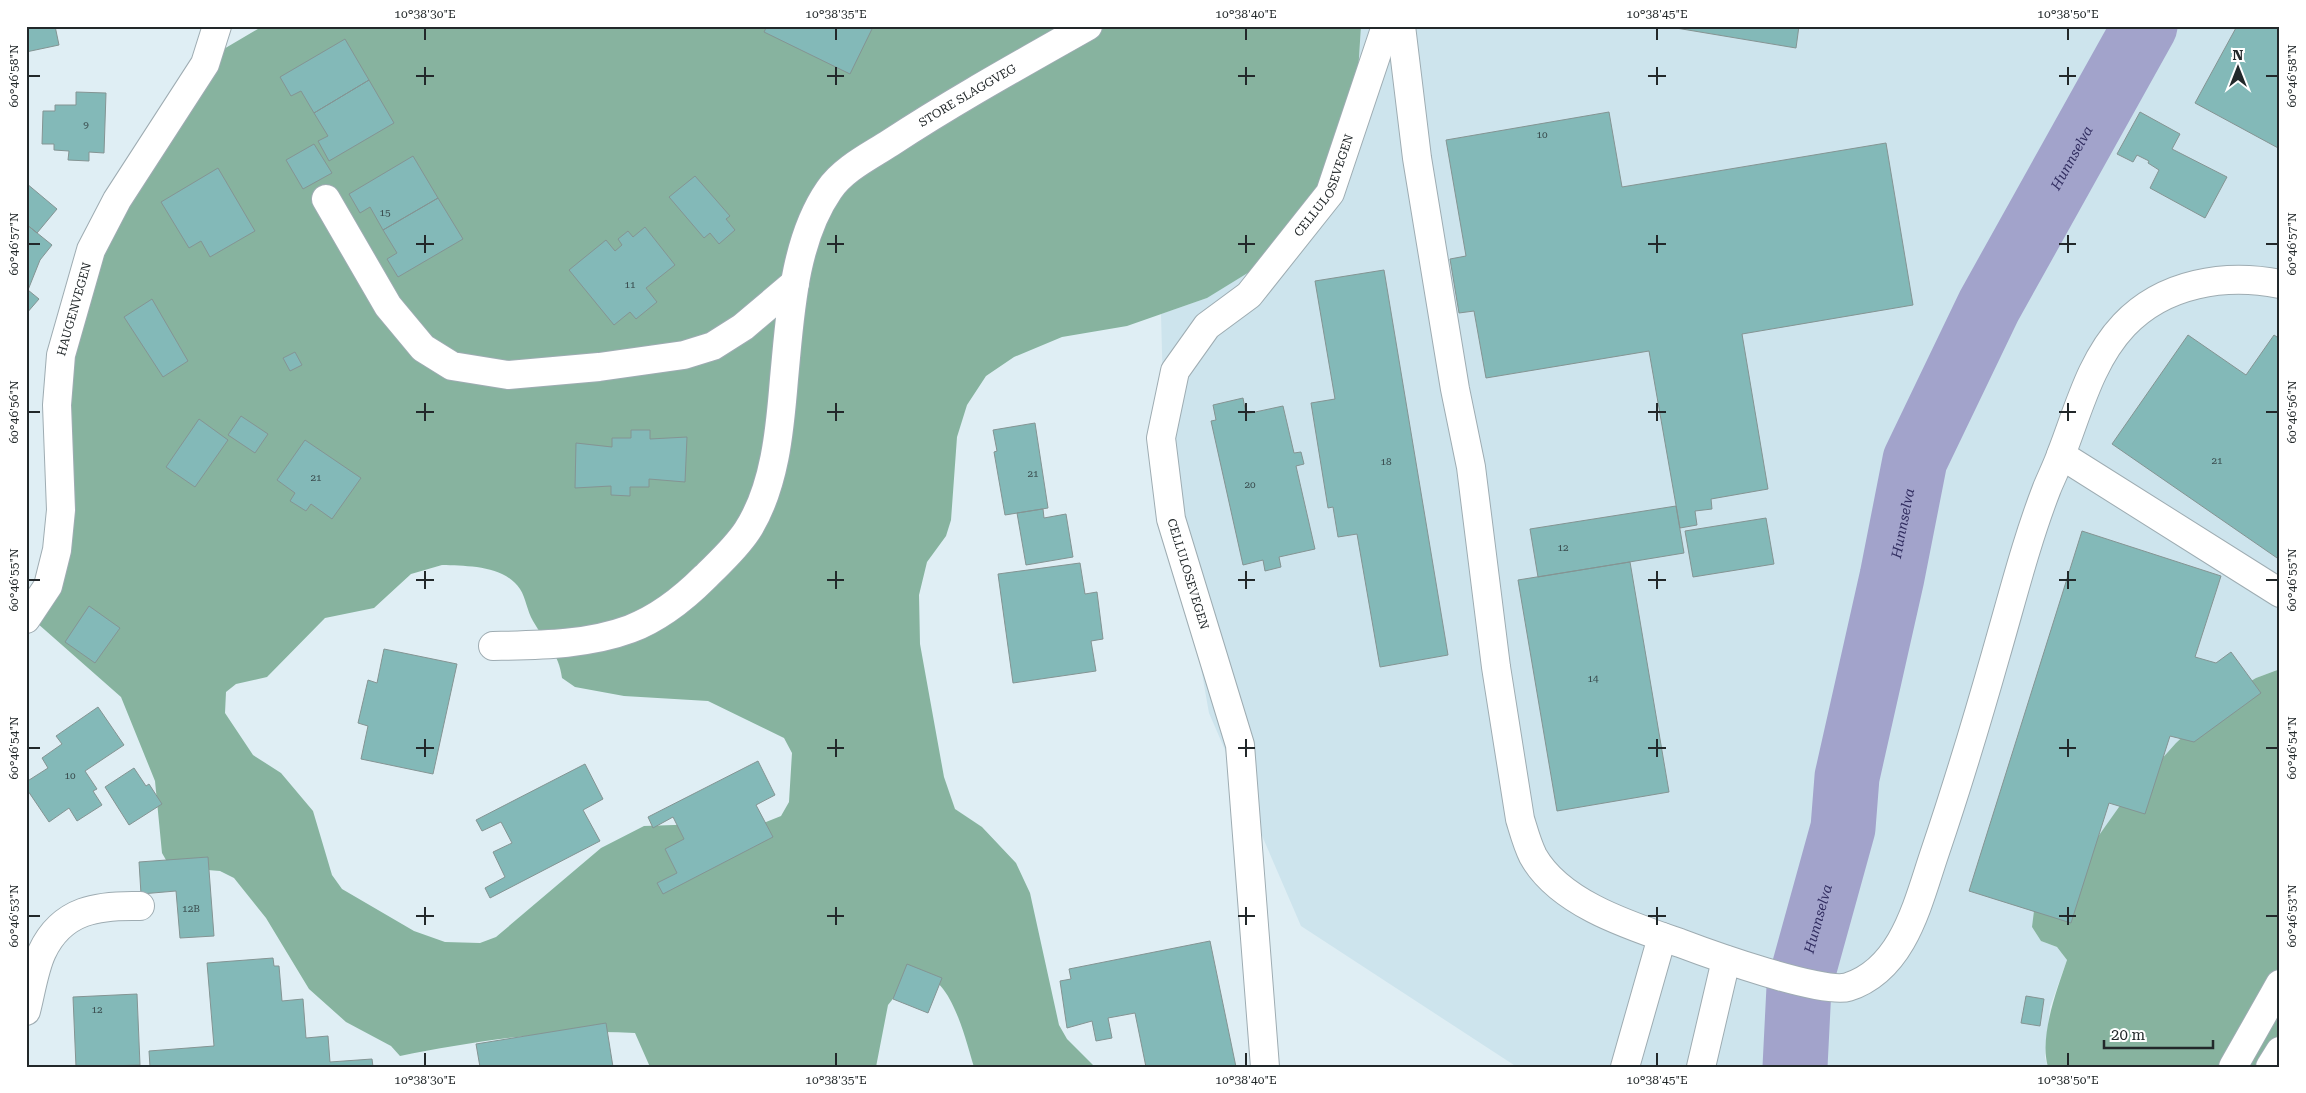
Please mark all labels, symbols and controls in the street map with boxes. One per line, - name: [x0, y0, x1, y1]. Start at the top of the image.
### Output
- text: 10°38'30"E: [394, 7, 456, 21]
- text: 10°38'35"E: [805, 7, 867, 21]
- text: 10°38'40"E: [1215, 7, 1277, 21]
- text: 10°38'45"E: [1626, 7, 1688, 21]
- text: 10°38'50"E: [2037, 7, 2099, 21]
- north arrow: [2214, 42, 2264, 92]
- text: 60°46'58"N: [7, 44, 21, 108]
- text: 60°46'58"N: [2285, 44, 2299, 108]
- text: N: [2233, 47, 2244, 63]
- street label: STORE SLAGGVEG: [916, 61, 1019, 130]
- house number: 9: [83, 119, 89, 130]
- water label: Hunnselva: [2047, 123, 2096, 193]
- house number: 10: [1536, 129, 1548, 140]
- street label: CELLULOSEVEGEN: [1291, 132, 1356, 239]
- house number: 15: [379, 207, 391, 218]
- text: 60°46'57"N: [7, 212, 21, 276]
- text: 60°46'57"N: [2285, 212, 2299, 276]
- street label: HAUGENVEGEN: [54, 260, 94, 357]
- house number: 11: [624, 279, 636, 290]
- text: 60°46'56"N: [7, 380, 21, 444]
- text: 60°46'56"N: [2285, 380, 2299, 444]
- house number: 21: [2211, 455, 2223, 466]
- house number: 18: [1380, 456, 1392, 467]
- house number: 21: [1027, 468, 1039, 479]
- house number: 21: [310, 472, 322, 483]
- house number: 20: [1244, 479, 1256, 490]
- water label: Hunnselva: [1888, 487, 1917, 561]
- street label: CELLULOSEVEGEN: [1164, 517, 1212, 632]
- house number: 12: [1557, 542, 1569, 553]
- text: 60°46'55"N: [7, 548, 21, 612]
- text: 60°46'55"N: [2285, 548, 2299, 612]
- house number: 14: [1587, 673, 1599, 684]
- text: 60°46'54"N: [7, 716, 21, 780]
- text: 60°46'54"N: [2285, 716, 2299, 780]
- house number: 10: [64, 770, 76, 781]
- water label: Hunnselva: [1800, 882, 1835, 956]
- text: 60°46'53"N: [7, 884, 21, 948]
- text: 60°46'53"N: [2285, 884, 2299, 948]
- house number: 12B: [182, 903, 200, 914]
- house number: 12: [91, 1004, 103, 1015]
- scale bar: [2104, 1018, 2212, 1050]
- text: 20 m: [2111, 1026, 2146, 1044]
- text: 10°38'30"E: [394, 1073, 456, 1087]
- text: 10°38'35"E: [805, 1073, 867, 1087]
- text: 10°38'40"E: [1215, 1073, 1277, 1087]
- text: 10°38'45"E: [1626, 1073, 1688, 1087]
- text: 10°38'50"E: [2037, 1073, 2099, 1087]

